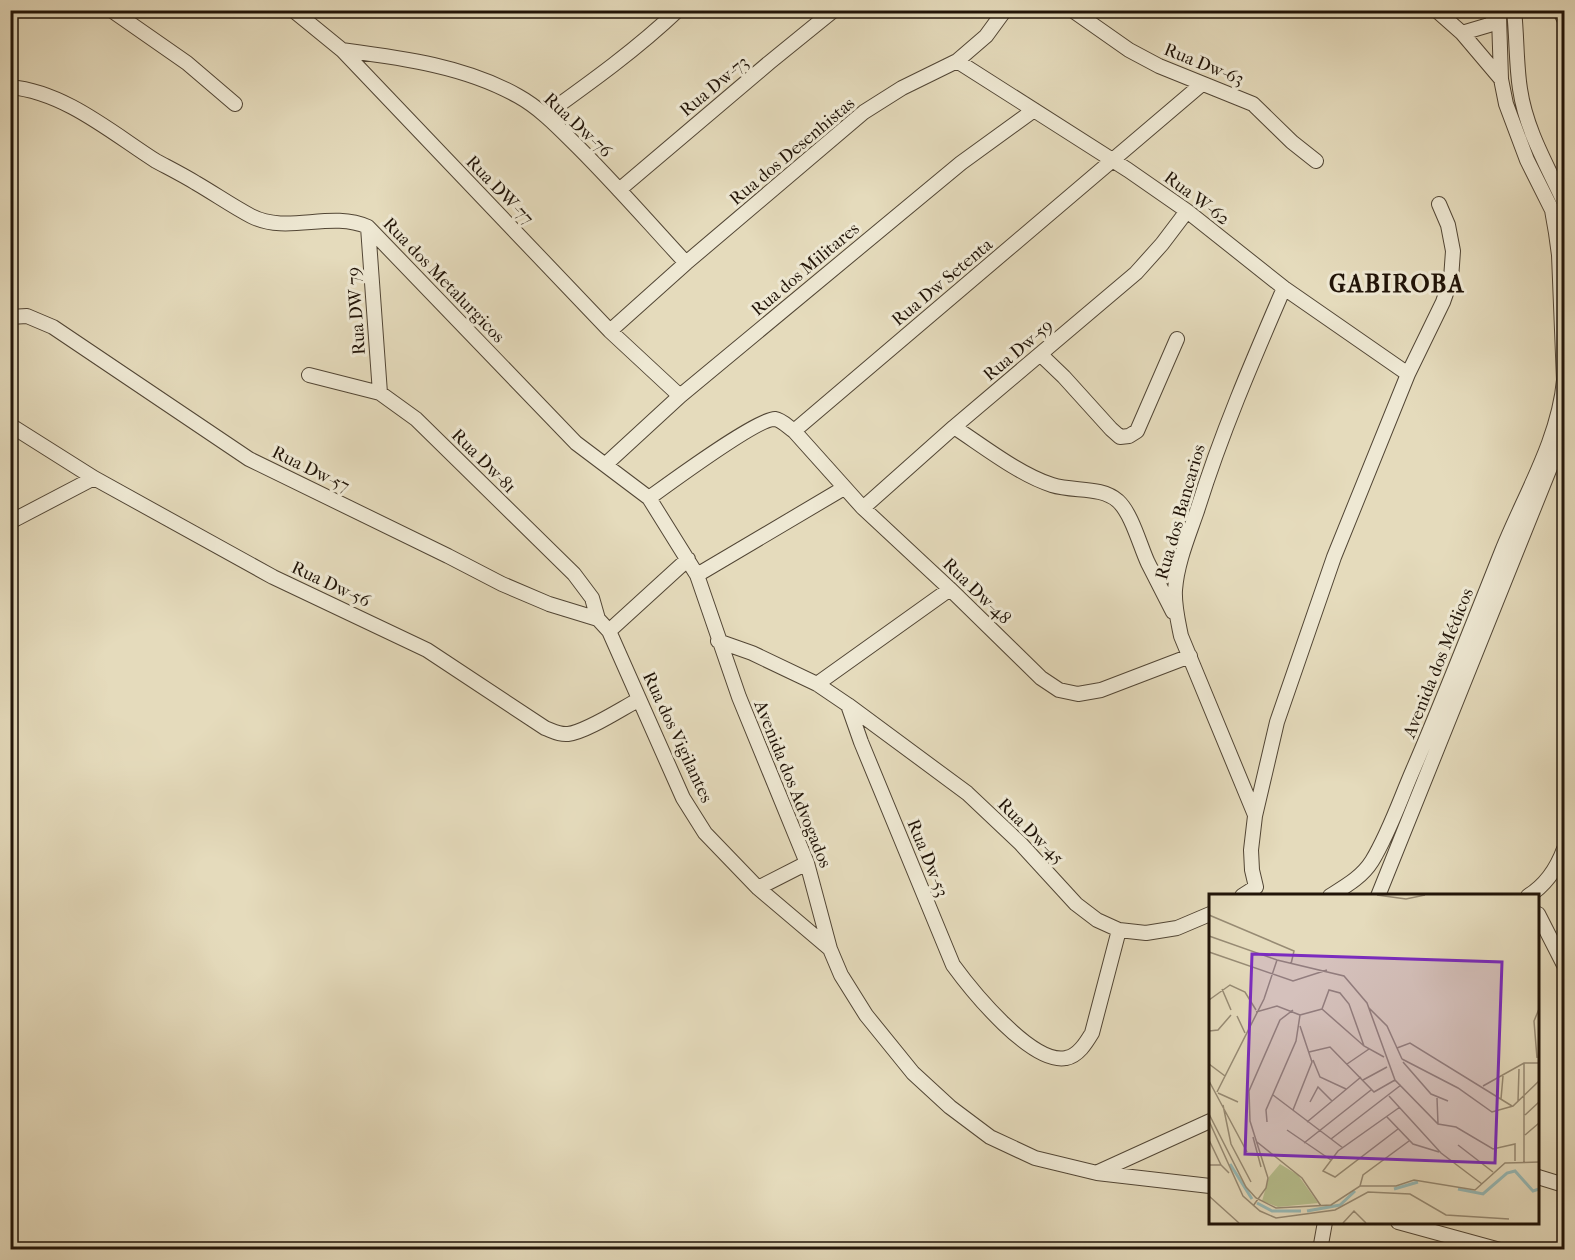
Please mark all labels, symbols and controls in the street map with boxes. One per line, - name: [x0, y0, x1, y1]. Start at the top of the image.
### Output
- street label: Rua Dw-63: [1161, 39, 1247, 90]
- street label: Rua Dw-73: [676, 52, 753, 121]
- street label: Rua Dw-76: [539, 89, 616, 162]
- street label: Rua dos Desenhistas: [726, 93, 859, 210]
- street label: Rua DW-77: [461, 151, 538, 230]
- street label: Rua W-62: [1160, 167, 1234, 230]
- street label: Rua dos Metalurgicos: [379, 213, 509, 348]
- street label: Rua dos Militares: [747, 218, 864, 321]
- street label: Rua Dw Setenta: [888, 234, 997, 331]
- street label: Rua DW 79: [343, 266, 370, 356]
- district label: GABIROBA: [1329, 270, 1465, 298]
- street label: Rua Dw-59: [979, 315, 1057, 385]
- street label: Rua Dw-81: [447, 425, 520, 498]
- street label: Rua Dw-57: [269, 442, 353, 497]
- street label: Rua dos Bancarios: [1151, 442, 1210, 582]
- street label: Rua Dw-48: [938, 554, 1015, 629]
- street label: Rua Dw-56: [288, 557, 374, 612]
- street label: Avenida dos Médicos: [1398, 585, 1478, 742]
- street label: Rua dos Vigilantes: [638, 668, 717, 806]
- street label: Avenida dos Advogados: [749, 697, 836, 871]
- street label: Rua Dw-45: [993, 794, 1068, 869]
- street label: Rua Dw-53: [902, 816, 953, 900]
- inset map: [1209, 894, 1539, 1224]

